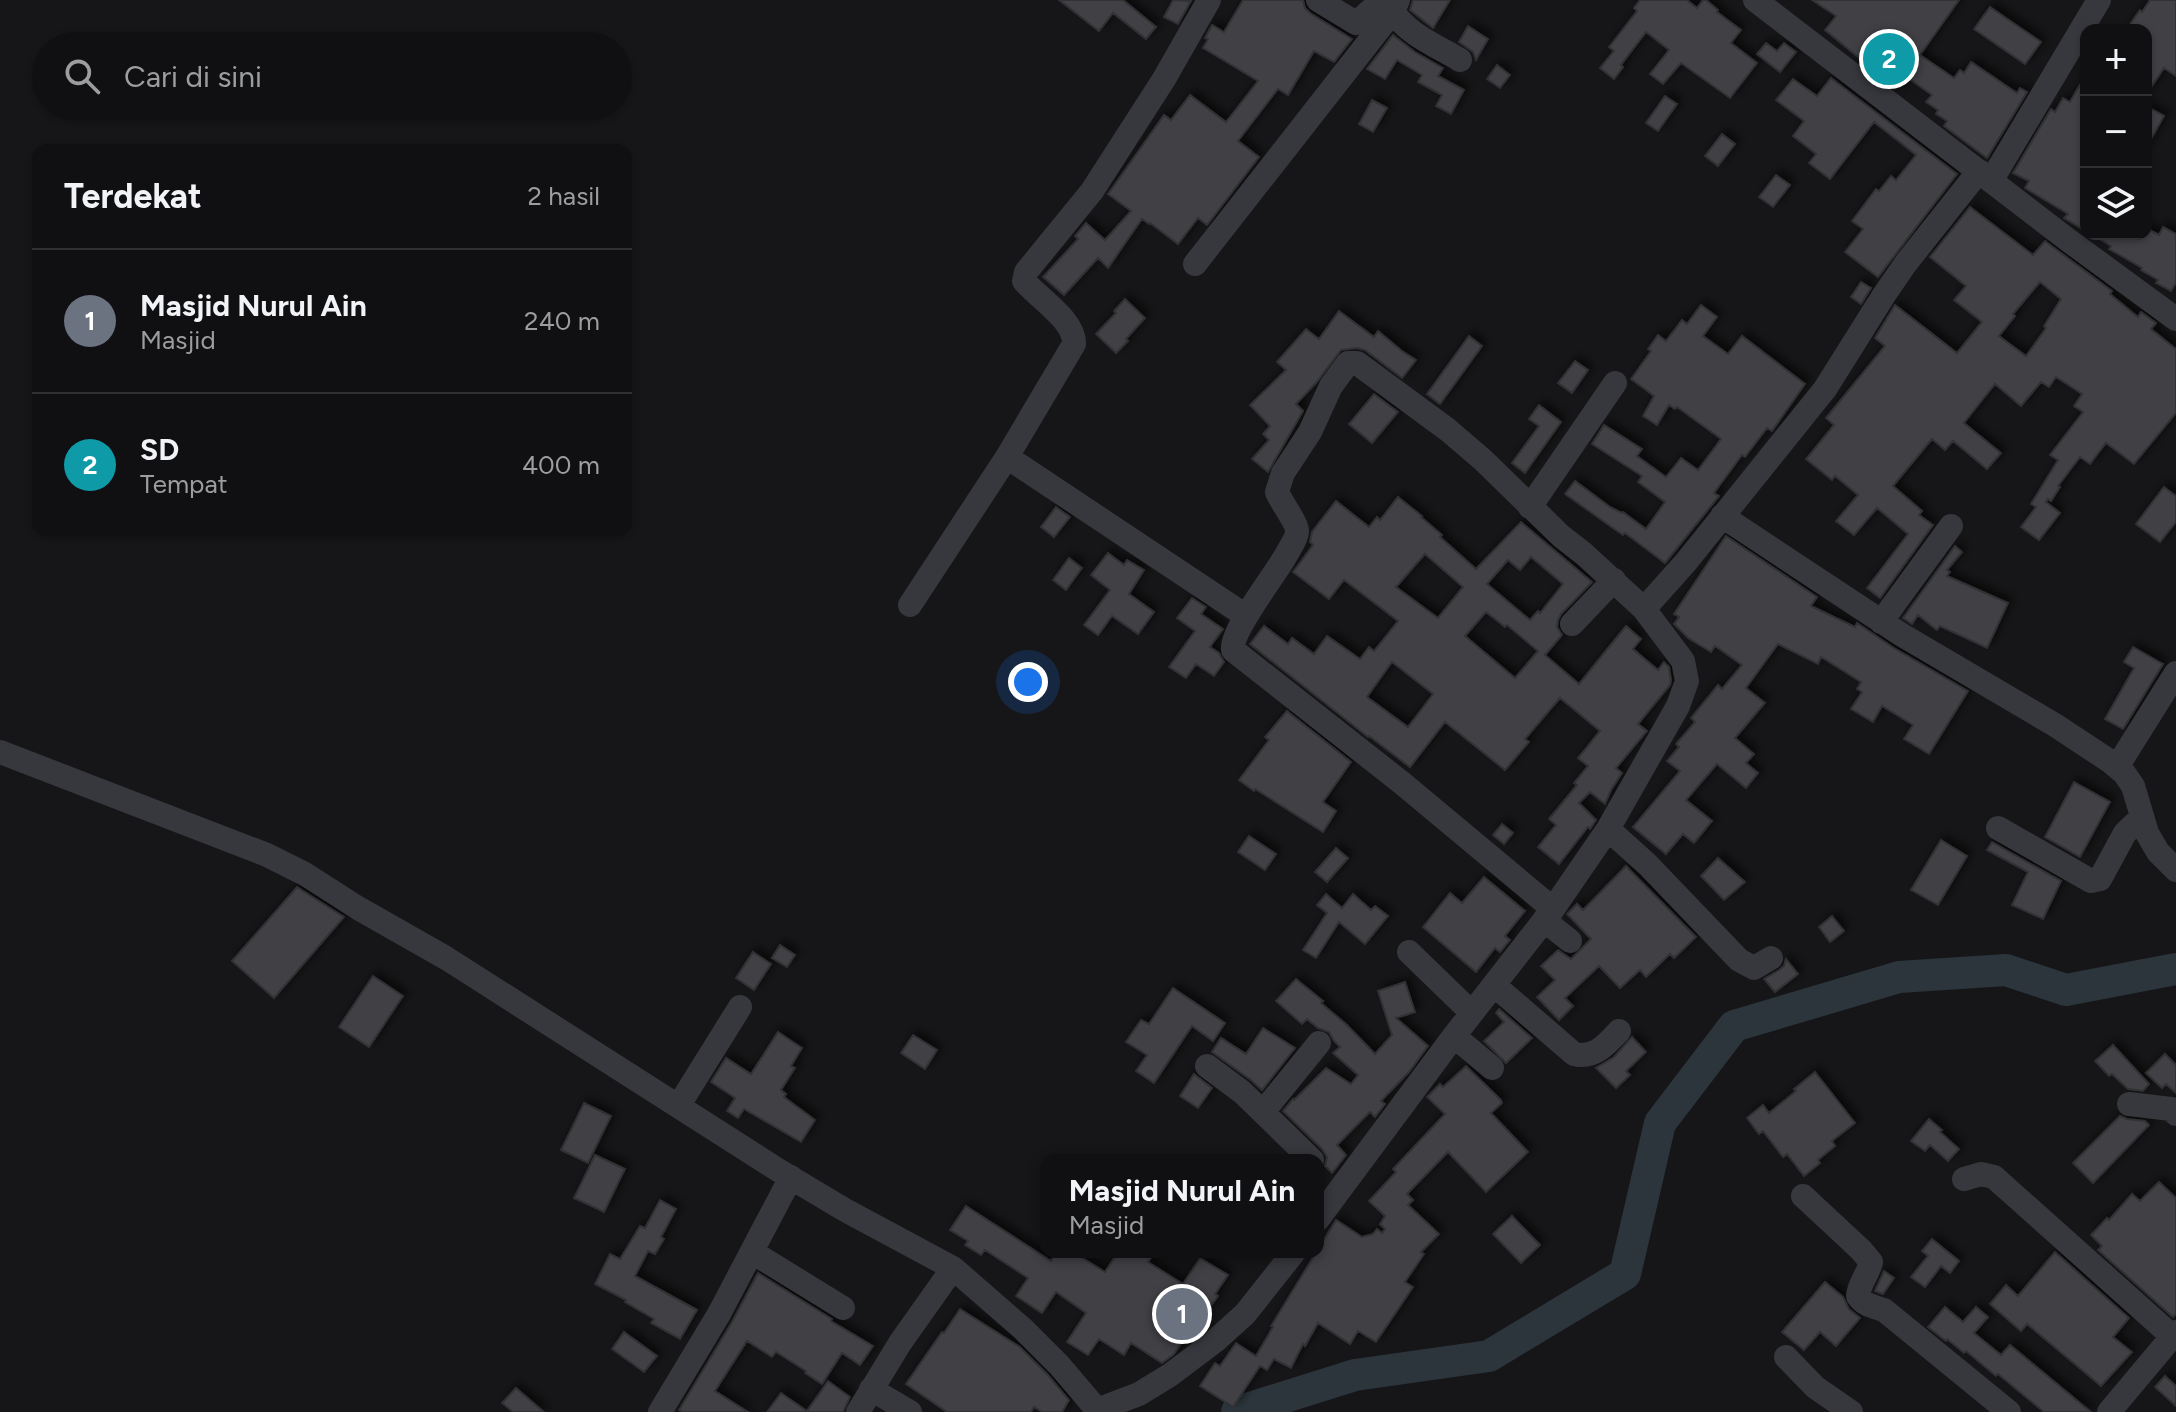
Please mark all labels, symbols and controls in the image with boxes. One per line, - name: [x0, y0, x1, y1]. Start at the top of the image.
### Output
- map controls: [2080, 24, 2152, 240]
- button: +: [2080, 24, 2152, 96]
- pin: 2: [1863, 29, 1915, 89]
- search box: [32, 32, 632, 120]
- icon: search: [60, 54, 104, 98]
- text: Cari di sini: [124, 58, 262, 95]
- button: −: [2080, 96, 2152, 168]
- button: layers: [2080, 168, 2152, 240]
- text: Terdekat: [64, 176, 202, 217]
- text: 2 hasil: [527, 180, 600, 212]
- text: Masjid Nurul Ain: [140, 287, 367, 324]
- text: 1: [85, 305, 95, 337]
- text: 240 m: [524, 305, 600, 337]
- text: Masjid: [140, 324, 216, 356]
- text: SD: [140, 431, 179, 468]
- text: 2: [82, 449, 98, 481]
- text: 400 m: [522, 449, 600, 481]
- text: Tempat: [140, 468, 228, 500]
- your location: [1008, 662, 1048, 702]
- popup: [1040, 1154, 1324, 1258]
- text: Masjid Nurul Ain: [1069, 1172, 1295, 1209]
- text: Masjid: [1069, 1209, 1144, 1241]
- pin: 1: [1156, 1284, 1208, 1344]

